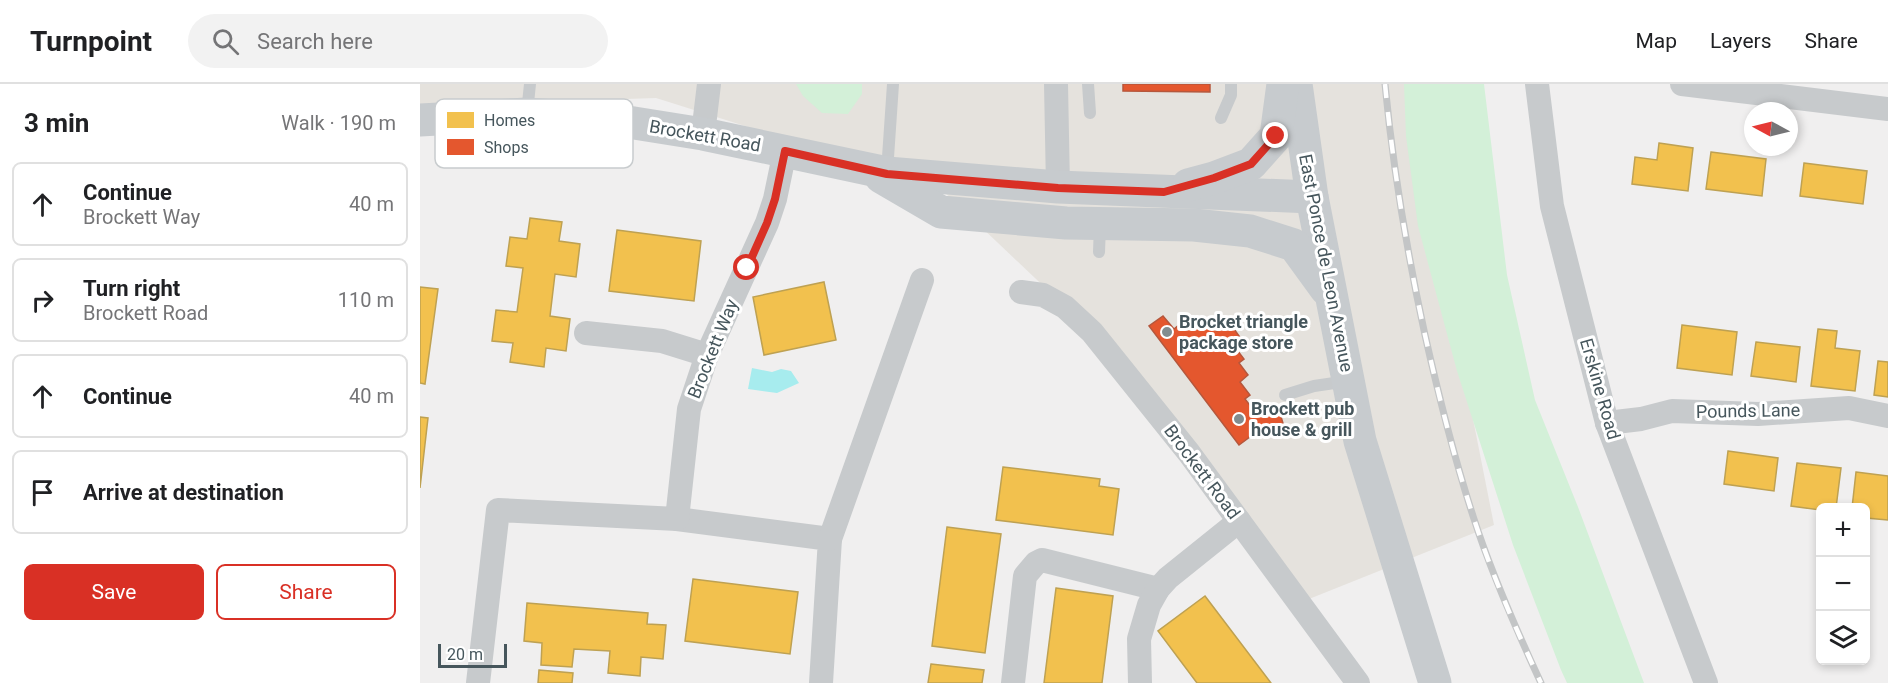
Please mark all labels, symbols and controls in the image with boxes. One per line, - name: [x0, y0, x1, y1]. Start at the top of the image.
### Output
- search box: [188, 14, 608, 68]
- text: Turnpoint: [30, 25, 152, 58]
- icon: search: [209, 25, 242, 58]
- text: Search here: [257, 29, 373, 54]
- text: Map: [1635, 29, 1677, 53]
- text: Layers: [1710, 29, 1771, 53]
- text: Share: [1804, 29, 1858, 53]
- legend: [435, 99, 633, 168]
- north arrow: [1744, 102, 1798, 156]
- text: 3 min: [24, 108, 89, 138]
- text: Walk · 190 m: [281, 111, 396, 135]
- text: Homes: [484, 111, 535, 130]
- street label: Brockett Road: [648, 115, 762, 156]
- route end: [1262, 122, 1288, 148]
- text: Shops: [484, 138, 529, 157]
- street label: East Ponce de Leon Avenue: [1295, 152, 1358, 374]
- text: Continue: [83, 180, 172, 205]
- icon: ahead: [26, 188, 59, 221]
- text: 40 m: [349, 192, 394, 216]
- text: Brockett Way: [83, 205, 200, 229]
- route start: [733, 254, 759, 280]
- text: Turn right: [83, 276, 180, 301]
- icon: right: [26, 284, 59, 317]
- text: 110 m: [338, 288, 394, 312]
- street label: Brockett Way: [683, 296, 742, 402]
- text: Brockett Road: [83, 301, 208, 325]
- place label: Brocket triangle package store: [1179, 311, 1308, 353]
- marker: Brocket triangle package store: [1160, 325, 1174, 339]
- street label: Erskine Road: [1576, 336, 1625, 442]
- icon: ahead: [26, 380, 59, 413]
- text: Continue: [83, 384, 172, 409]
- text: 40 m: [349, 384, 394, 408]
- place label: Brockett pub house & grill: [1251, 398, 1355, 440]
- street label: Pounds Lane: [1696, 399, 1800, 422]
- marker: Brockett pub house & grill: [1232, 412, 1246, 426]
- street label: Brockett Road: [1160, 420, 1245, 523]
- icon: arrive: [26, 476, 59, 509]
- text: Arrive at destination: [83, 480, 284, 505]
- map controls: [1816, 503, 1870, 665]
- button: +: [1816, 503, 1870, 557]
- button: −: [1816, 557, 1870, 611]
- button: Save: [24, 564, 204, 620]
- button: Share: [216, 564, 396, 620]
- button: layers: [1816, 611, 1870, 665]
- scale bar: [438, 641, 507, 668]
- text: 20 m: [447, 645, 483, 664]

